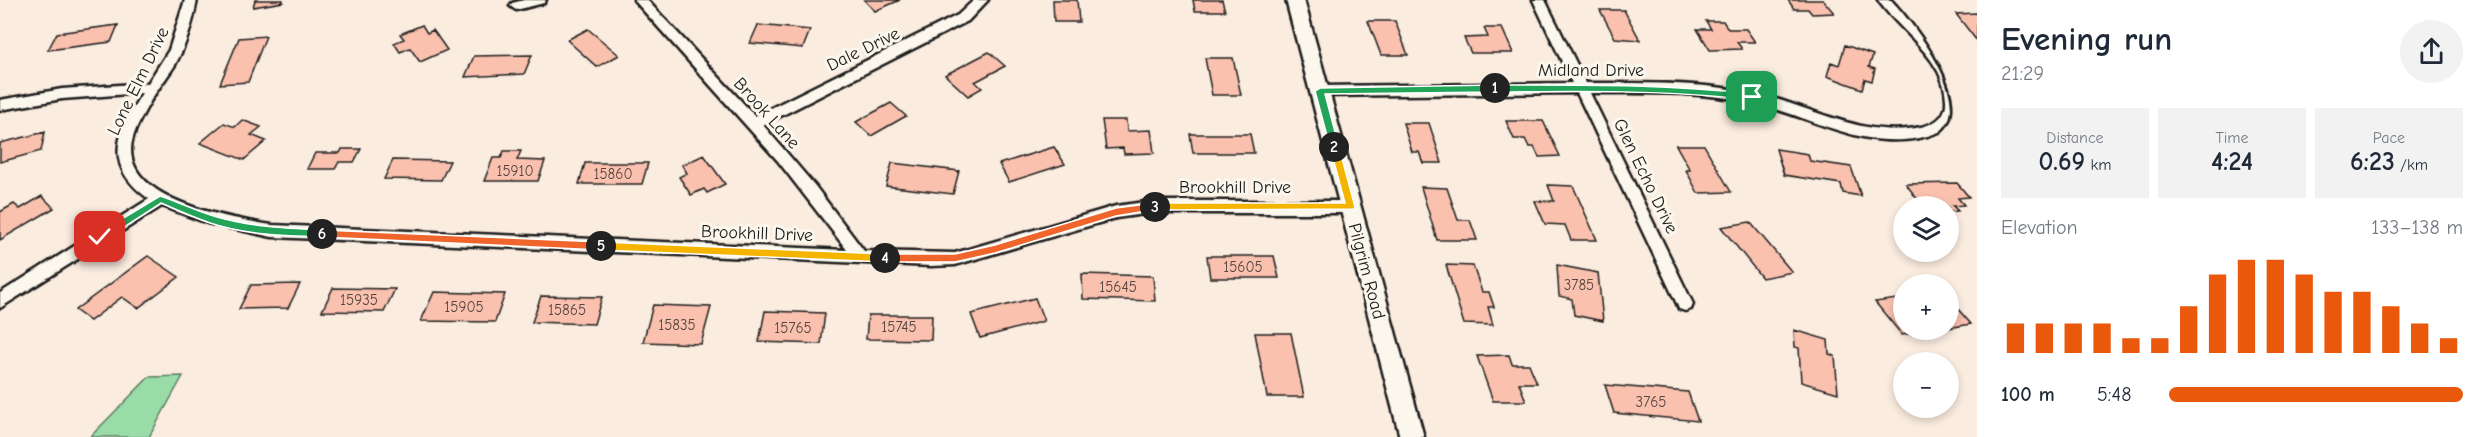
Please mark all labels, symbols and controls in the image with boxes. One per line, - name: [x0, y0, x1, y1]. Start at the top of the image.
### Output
- text: Evening run: [2001, 20, 2172, 58]
- button: share: [2400, 20, 2463, 83]
- street label: Dale Drive: [823, 23, 903, 76]
- street label: Lone Elm Drive: [103, 24, 174, 139]
- street label: Midland Drive: [1538, 60, 1644, 81]
- text: 21:29: [2001, 62, 2044, 85]
- pin: [1726, 71, 1777, 122]
- street label: Brook Lane: [729, 73, 804, 153]
- pin: 1: [1480, 73, 1510, 103]
- text: 1: [1492, 79, 1498, 97]
- icon: arrive: [1735, 80, 1768, 113]
- street label: Glen Echo Drive: [1609, 115, 1682, 237]
- text: Distance: [2046, 129, 2104, 147]
- text: Time: [2215, 129, 2249, 147]
- text: Pace: [2373, 129, 2405, 147]
- pin: 2: [1319, 132, 1349, 162]
- text: 2: [1330, 138, 1338, 156]
- text: 0.69: [2038, 147, 2085, 177]
- text: 4:24: [2211, 147, 2253, 177]
- text: 6:23: [2350, 147, 2395, 177]
- text: km: [2085, 156, 2112, 174]
- text: /km: [2395, 156, 2428, 174]
- house number: 15910: [496, 162, 534, 180]
- house number: 15860: [593, 165, 633, 183]
- street label: Brookhill Drive: [1179, 177, 1291, 198]
- pin: 3: [1140, 192, 1170, 222]
- map controls: [1893, 196, 1959, 418]
- button: layers: [1893, 196, 1959, 262]
- text: 3: [1151, 198, 1159, 216]
- pin: [74, 211, 125, 262]
- text: Elevation: [2001, 216, 2078, 239]
- text: 133–138 m: [2371, 216, 2463, 239]
- pin: 6: [307, 219, 337, 249]
- icon: check: [83, 220, 116, 253]
- street label: Brookhill Drive: [701, 221, 813, 246]
- street label: Pilgrim Road: [1344, 221, 1389, 321]
- text: 6: [318, 225, 326, 243]
- pin: 5: [586, 231, 616, 261]
- text: 5: [597, 237, 605, 255]
- pin: 4: [870, 243, 900, 273]
- text: 4: [881, 249, 889, 267]
- house number: 15605: [1223, 258, 1263, 276]
- button: +: [1893, 274, 1959, 340]
- house number: 3785: [1564, 276, 1594, 294]
- house number: 15645: [1099, 278, 1137, 296]
- house number: 15935: [340, 291, 378, 309]
- house number: 15905: [444, 298, 484, 316]
- house number: 15865: [548, 301, 586, 319]
- house number: 15835: [658, 316, 696, 334]
- house number: 15745: [881, 318, 917, 336]
- house number: 15765: [774, 319, 812, 337]
- button: −: [1893, 352, 1959, 418]
- text: 100 m: [2001, 383, 2055, 406]
- text: 5:48: [2097, 383, 2131, 406]
- house number: 3765: [1636, 393, 1666, 411]

